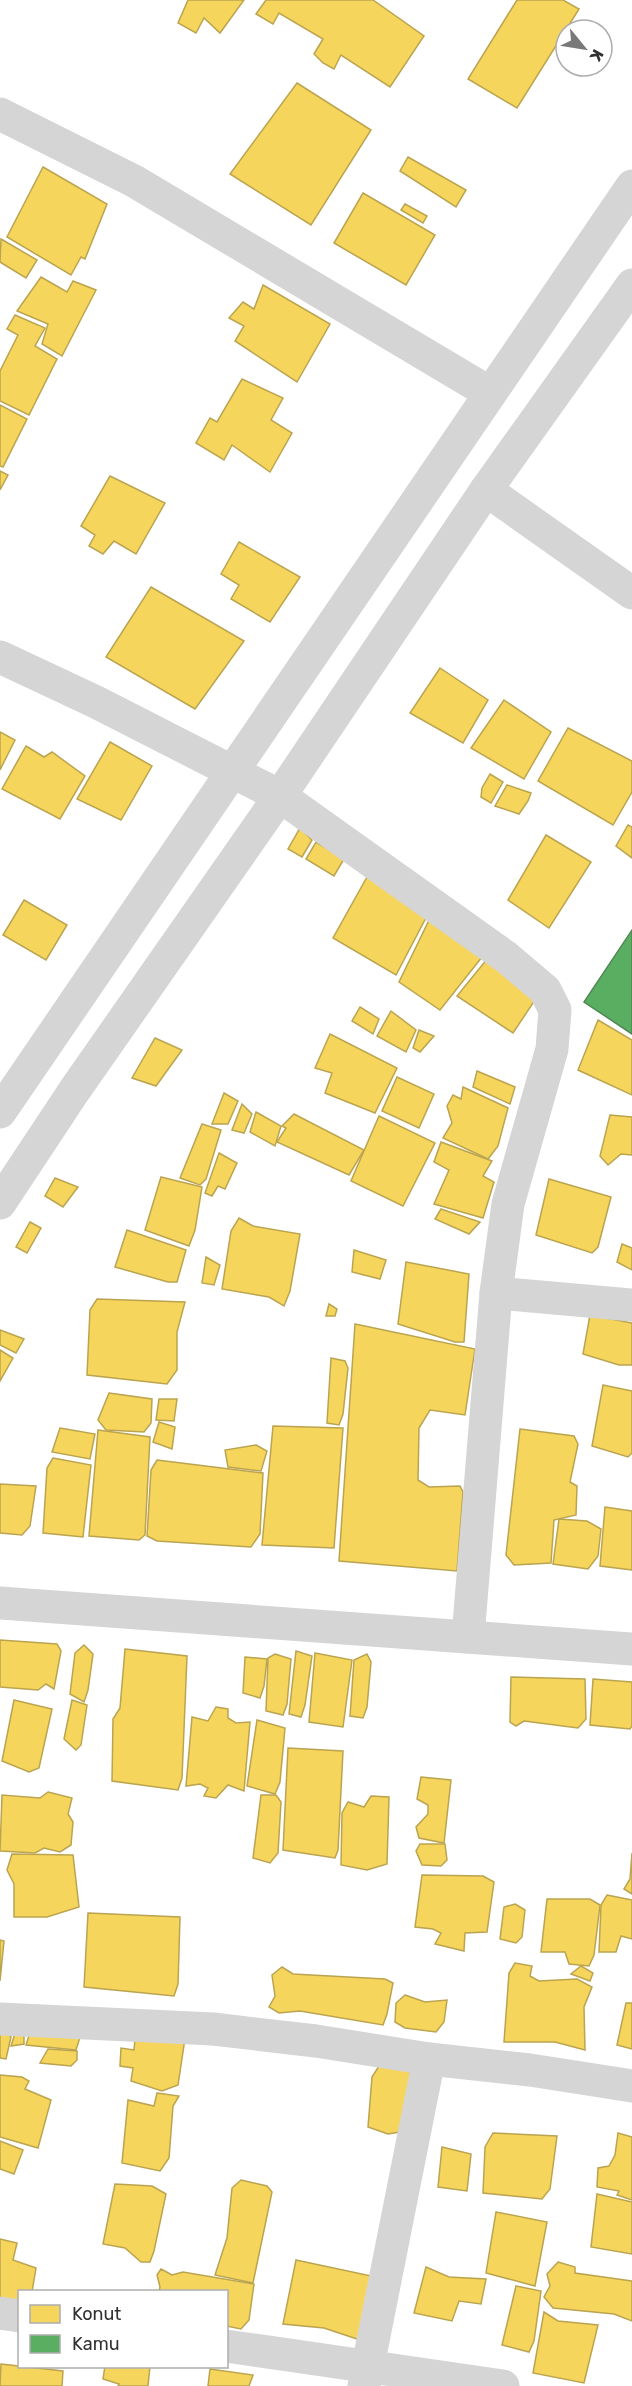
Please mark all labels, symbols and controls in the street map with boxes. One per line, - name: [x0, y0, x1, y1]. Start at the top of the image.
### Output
- north arrow: [554, 18, 614, 78]
- text: K: [585, 46, 607, 65]
- legend: [18, 2290, 228, 2368]
- text: Konut: [72, 2303, 121, 2325]
- text: Kamu: [72, 2333, 119, 2355]

